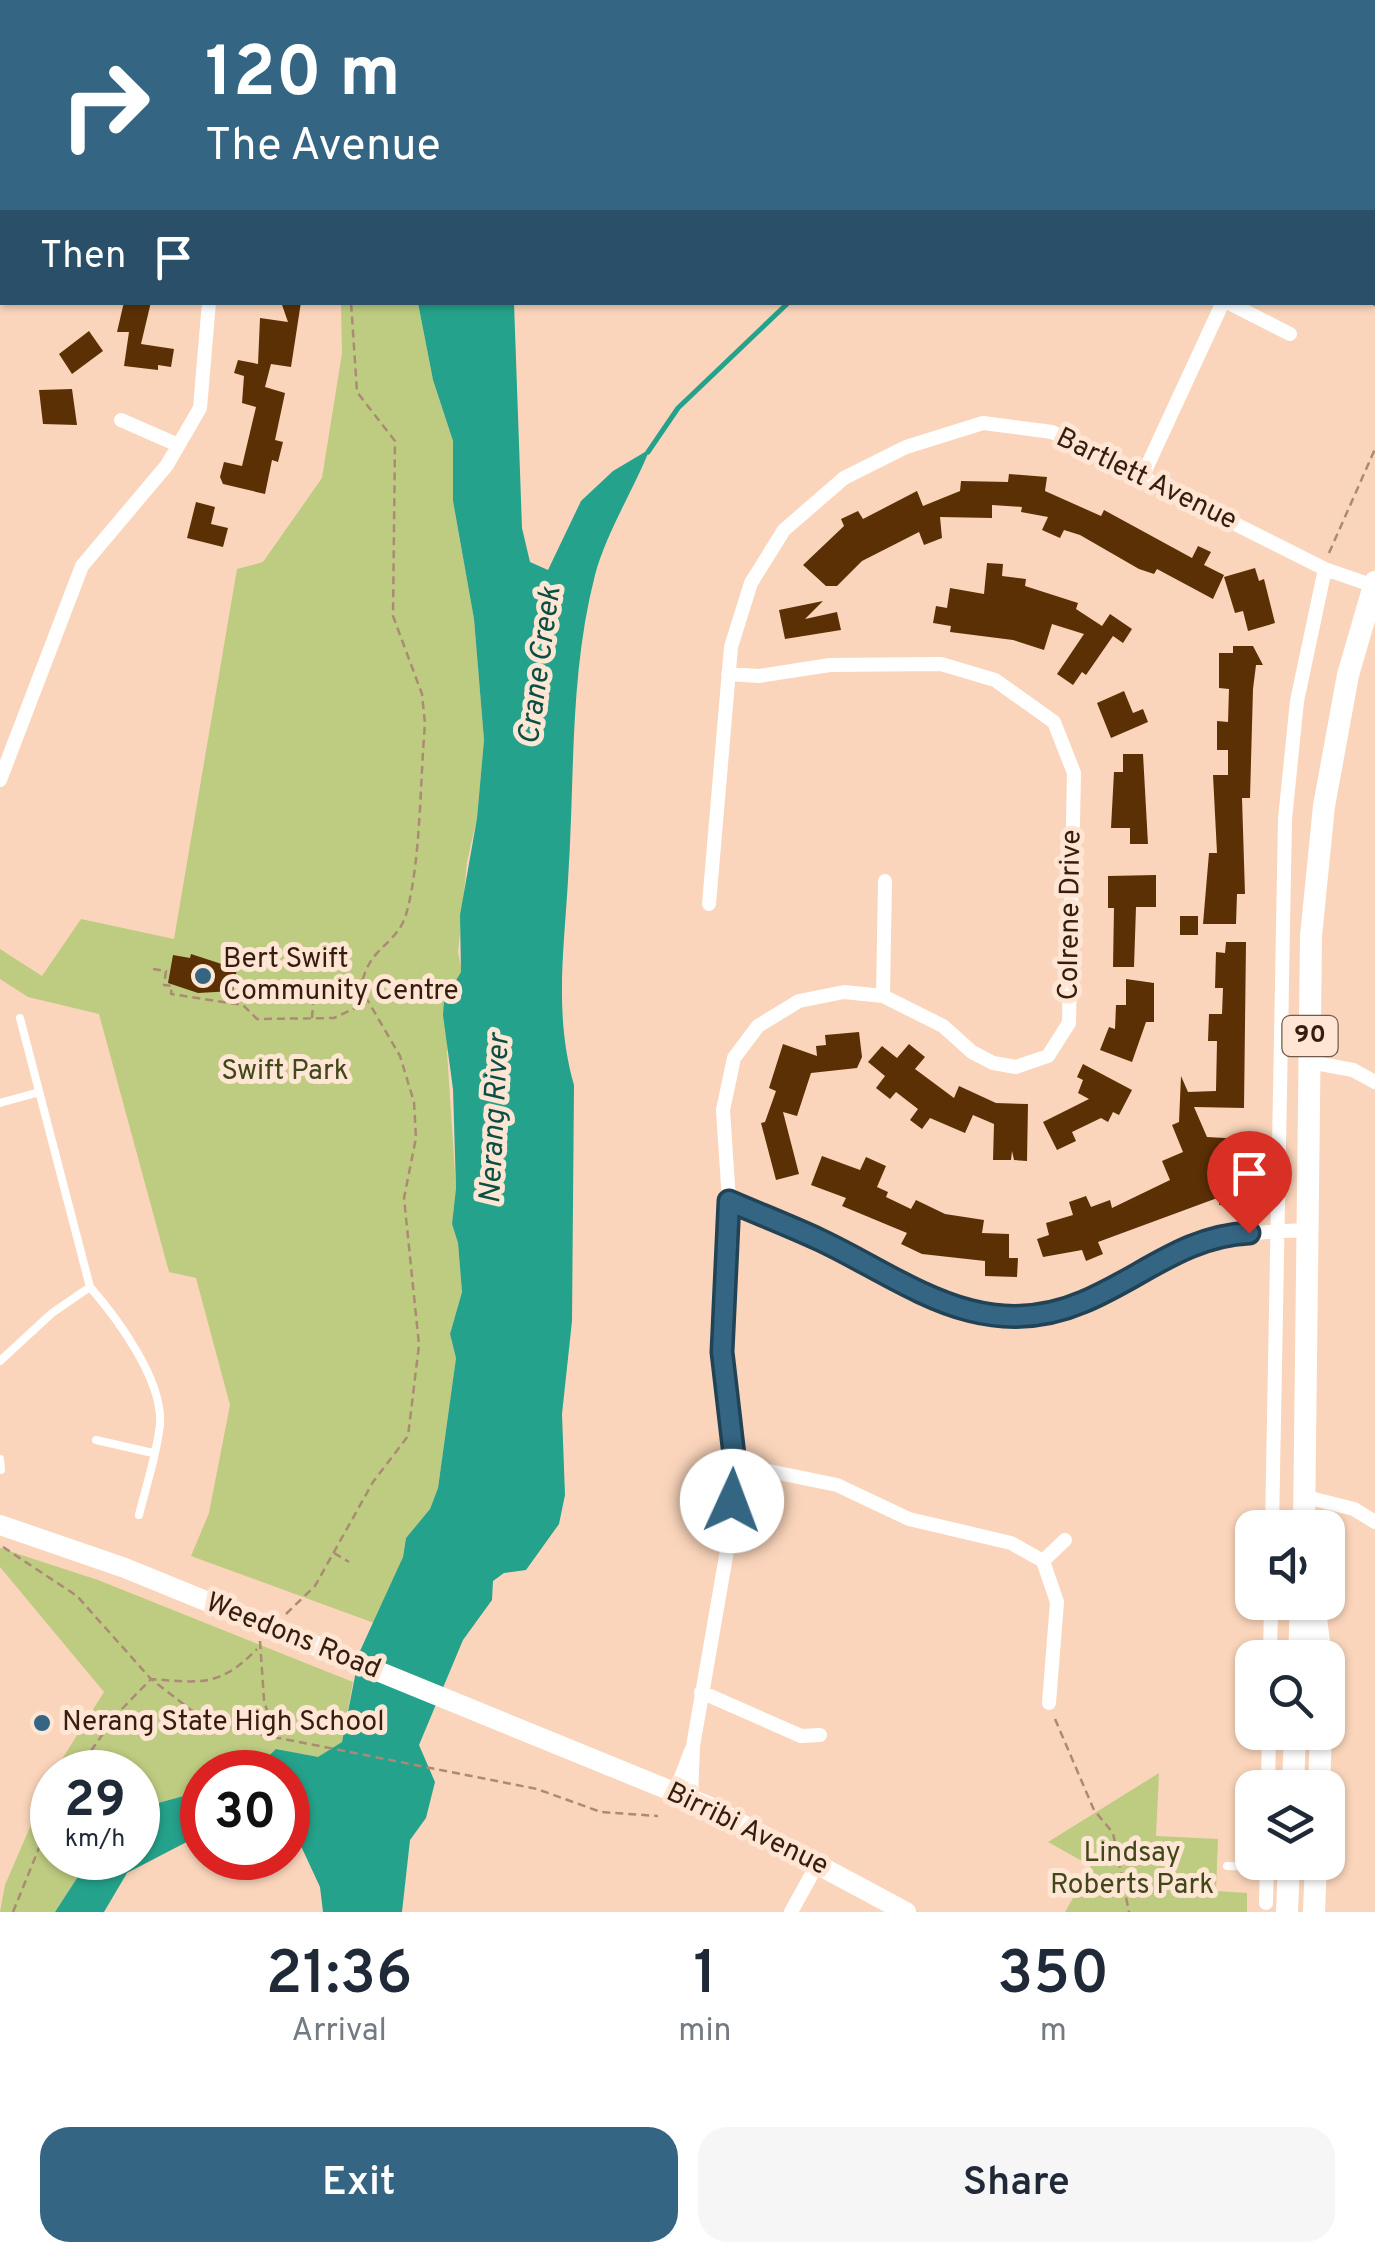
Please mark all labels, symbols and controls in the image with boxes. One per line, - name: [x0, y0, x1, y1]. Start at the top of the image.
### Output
- text: 120 m: [205, 32, 401, 121]
- icon: right: [40, 40, 170, 170]
- text: The Avenue: [205, 119, 441, 176]
- icon: arrive: [146, 230, 201, 285]
- text: Then: [40, 233, 126, 282]
- street label: Bartlett Avenue: [1050, 421, 1242, 539]
- water label: Crane Creek: [512, 584, 571, 747]
- street label: Colrene Drive: [1052, 829, 1090, 1001]
- place label: Bert Swift Community Centre: [223, 942, 459, 1010]
- marker: Bert Swift Community Centre: [192, 965, 214, 987]
- road number: 90: [1282, 1016, 1338, 1056]
- water label: Nerang River: [473, 1031, 519, 1205]
- park label: Swift Park: [221, 1054, 349, 1090]
- pin: [1207, 1131, 1292, 1234]
- icon: arrive: [1222, 1146, 1277, 1201]
- position arrow: [680, 1449, 784, 1553]
- map controls: [1235, 1510, 1345, 1880]
- button: sound: [1235, 1510, 1345, 1620]
- street label: Weedons Road: [200, 1586, 386, 1688]
- button: search: [1235, 1640, 1345, 1750]
- place label: Nerang State High School: [62, 1705, 385, 1741]
- marker: Nerang State High School: [31, 1712, 53, 1734]
- speed limit sign: 30: [180, 1750, 310, 1880]
- button: layers: [1235, 1770, 1345, 1880]
- text: 29: [64, 1771, 126, 1834]
- street label: Birribi Avenue: [660, 1775, 834, 1885]
- text: km/h: [65, 1824, 125, 1856]
- park label: Lindsay Roberts Park: [1050, 1836, 1214, 1904]
- text: 21:36: [266, 1939, 413, 2015]
- text: 1: [693, 1939, 717, 2015]
- text: 350: [997, 1939, 1109, 2015]
- text: Arrival: [291, 2012, 387, 2052]
- text: min: [678, 2012, 732, 2052]
- text: m: [1040, 2012, 1067, 2052]
- button: Exit: [40, 2127, 678, 2242]
- button: Share: [698, 2127, 1335, 2242]

